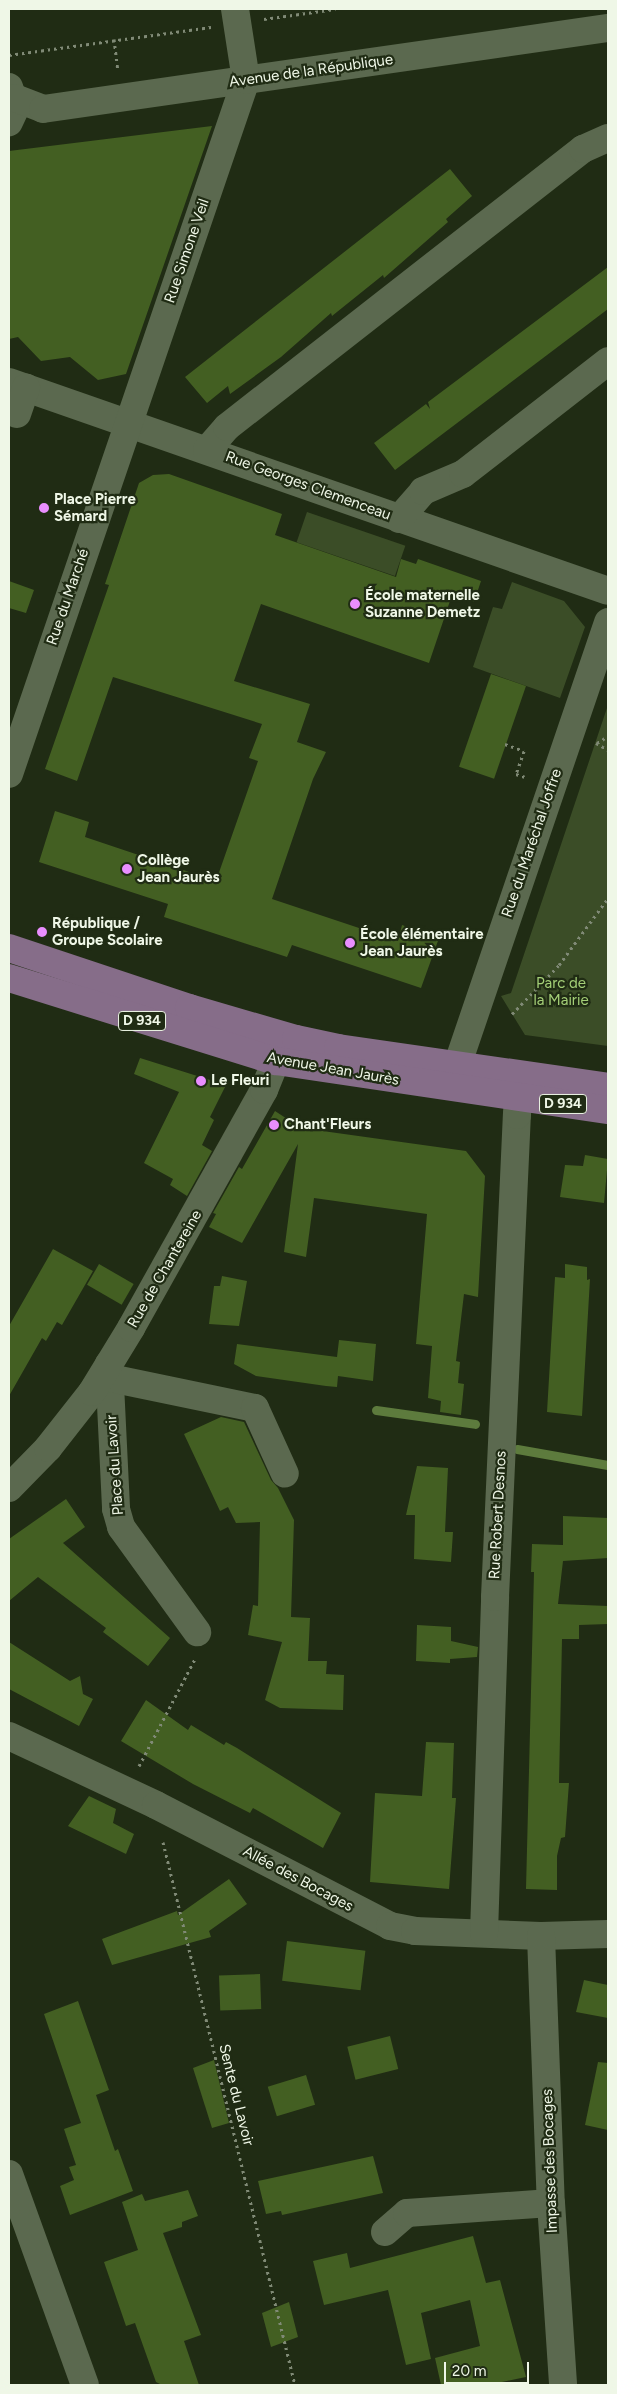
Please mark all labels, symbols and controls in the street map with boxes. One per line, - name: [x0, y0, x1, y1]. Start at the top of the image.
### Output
- street label: Avenue de la République: [228, 51, 394, 91]
- street label: Rue Simone Veil: [161, 197, 213, 305]
- street label: Rue Georges Clemenceau: [223, 448, 393, 524]
- place label: Place Pierre Sémard: [54, 490, 136, 525]
- marker: Place Pierre Sémard: [38, 502, 50, 514]
- street label: Rue du Marché: [43, 547, 93, 647]
- place label: École maternelle Suzanne Demetz: [365, 586, 480, 621]
- marker: École maternelle Suzanne Demetz: [349, 598, 361, 610]
- street label: Rue du Maréchal Joffre: [498, 766, 566, 920]
- place label: Collège Jean Jaurès: [137, 851, 219, 886]
- marker: Collège Jean Jaurès: [121, 863, 133, 875]
- place label: République / Groupe Scolaire: [52, 914, 163, 949]
- place label: École élémentaire Jean Jaurès: [360, 925, 483, 960]
- marker: République / Groupe Scolaire: [36, 926, 48, 938]
- marker: École élémentaire Jean Jaurès: [344, 937, 356, 949]
- park label: Parc de la Mairie: [533, 974, 589, 1009]
- road number: D 934: [117, 1009, 167, 1032]
- street label: Avenue Jean Jaurès: [265, 1048, 401, 1090]
- place label: Le Fleuri: [211, 1072, 269, 1090]
- marker: Le Fleuri: [195, 1075, 207, 1087]
- road number: D 934: [538, 1092, 588, 1116]
- place label: Chant'Fleurs: [284, 1116, 371, 1134]
- marker: Chant'Fleurs: [268, 1119, 280, 1131]
- street label: Rue de Chantereine: [124, 1207, 206, 1331]
- street label: Place du Lavoir: [103, 1414, 127, 1516]
- street label: Rue Robert Desnos: [486, 1450, 510, 1580]
- street label: Allée des Bocages: [240, 1842, 356, 1916]
- street label: Sente du Lavoir: [215, 2042, 257, 2148]
- street label: Impasse des Bocages: [538, 2088, 562, 2234]
- scale bar: [447, 2352, 532, 2384]
- text: 20 m: [452, 2362, 486, 2380]

